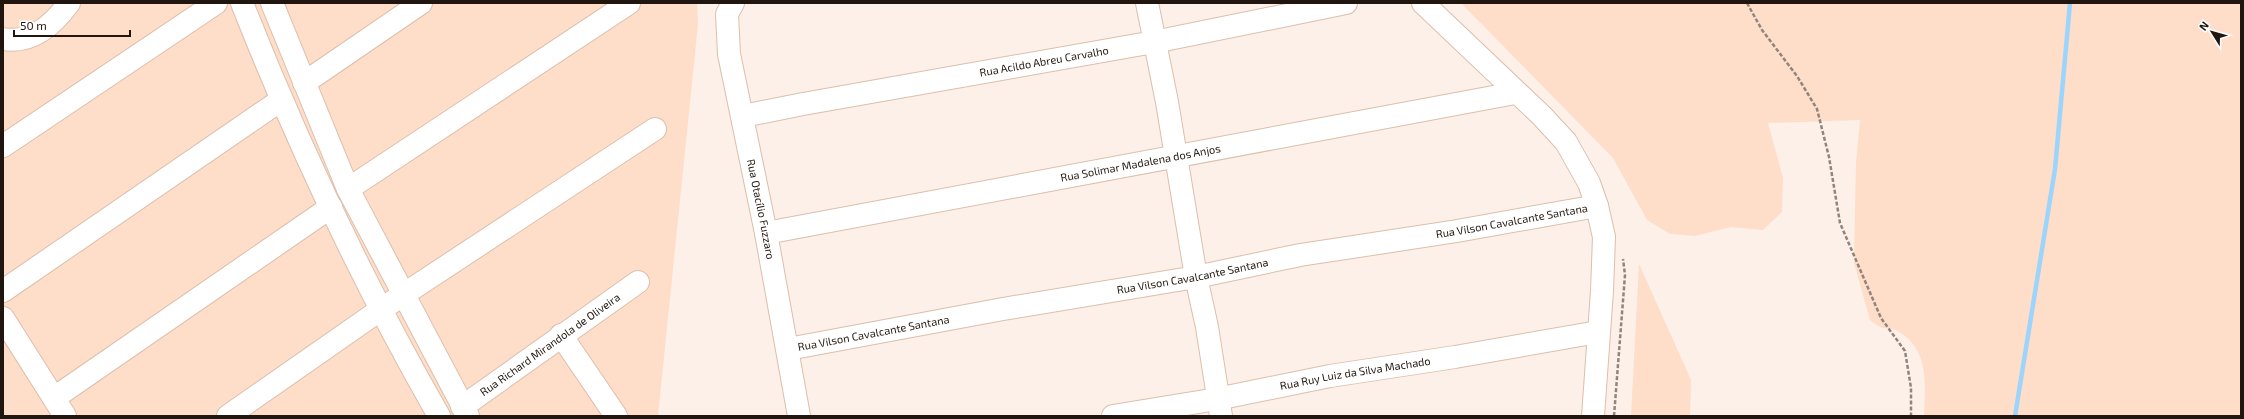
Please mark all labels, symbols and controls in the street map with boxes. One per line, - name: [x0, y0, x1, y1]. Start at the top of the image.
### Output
- scale bar: [14, 12, 130, 38]
- north arrow: [2192, 12, 2232, 52]
- text: 50 m: [20, 18, 47, 32]
- text: N: [2196, 19, 2211, 33]
- street label: Rua Acildo Abreu Carvalho: [978, 43, 1110, 79]
- street label: Rua Solimar Madalena dos Anjos: [1059, 141, 1222, 184]
- street label: Rua Otacílio Fuzzaro: [745, 158, 778, 260]
- street label: Rua Vilson Cavalcante Santana: [1435, 201, 1589, 240]
- street label: Rua Vilson Cavalcante Santana: [1116, 255, 1269, 296]
- street label: Rua Richard Mirandola de Oliveira: [477, 290, 622, 398]
- street label: Rua Vilson Cavalcante Santana: [797, 312, 950, 353]
- street label: Rua Ruy Luiz da Silva Machado: [1279, 354, 1431, 392]

